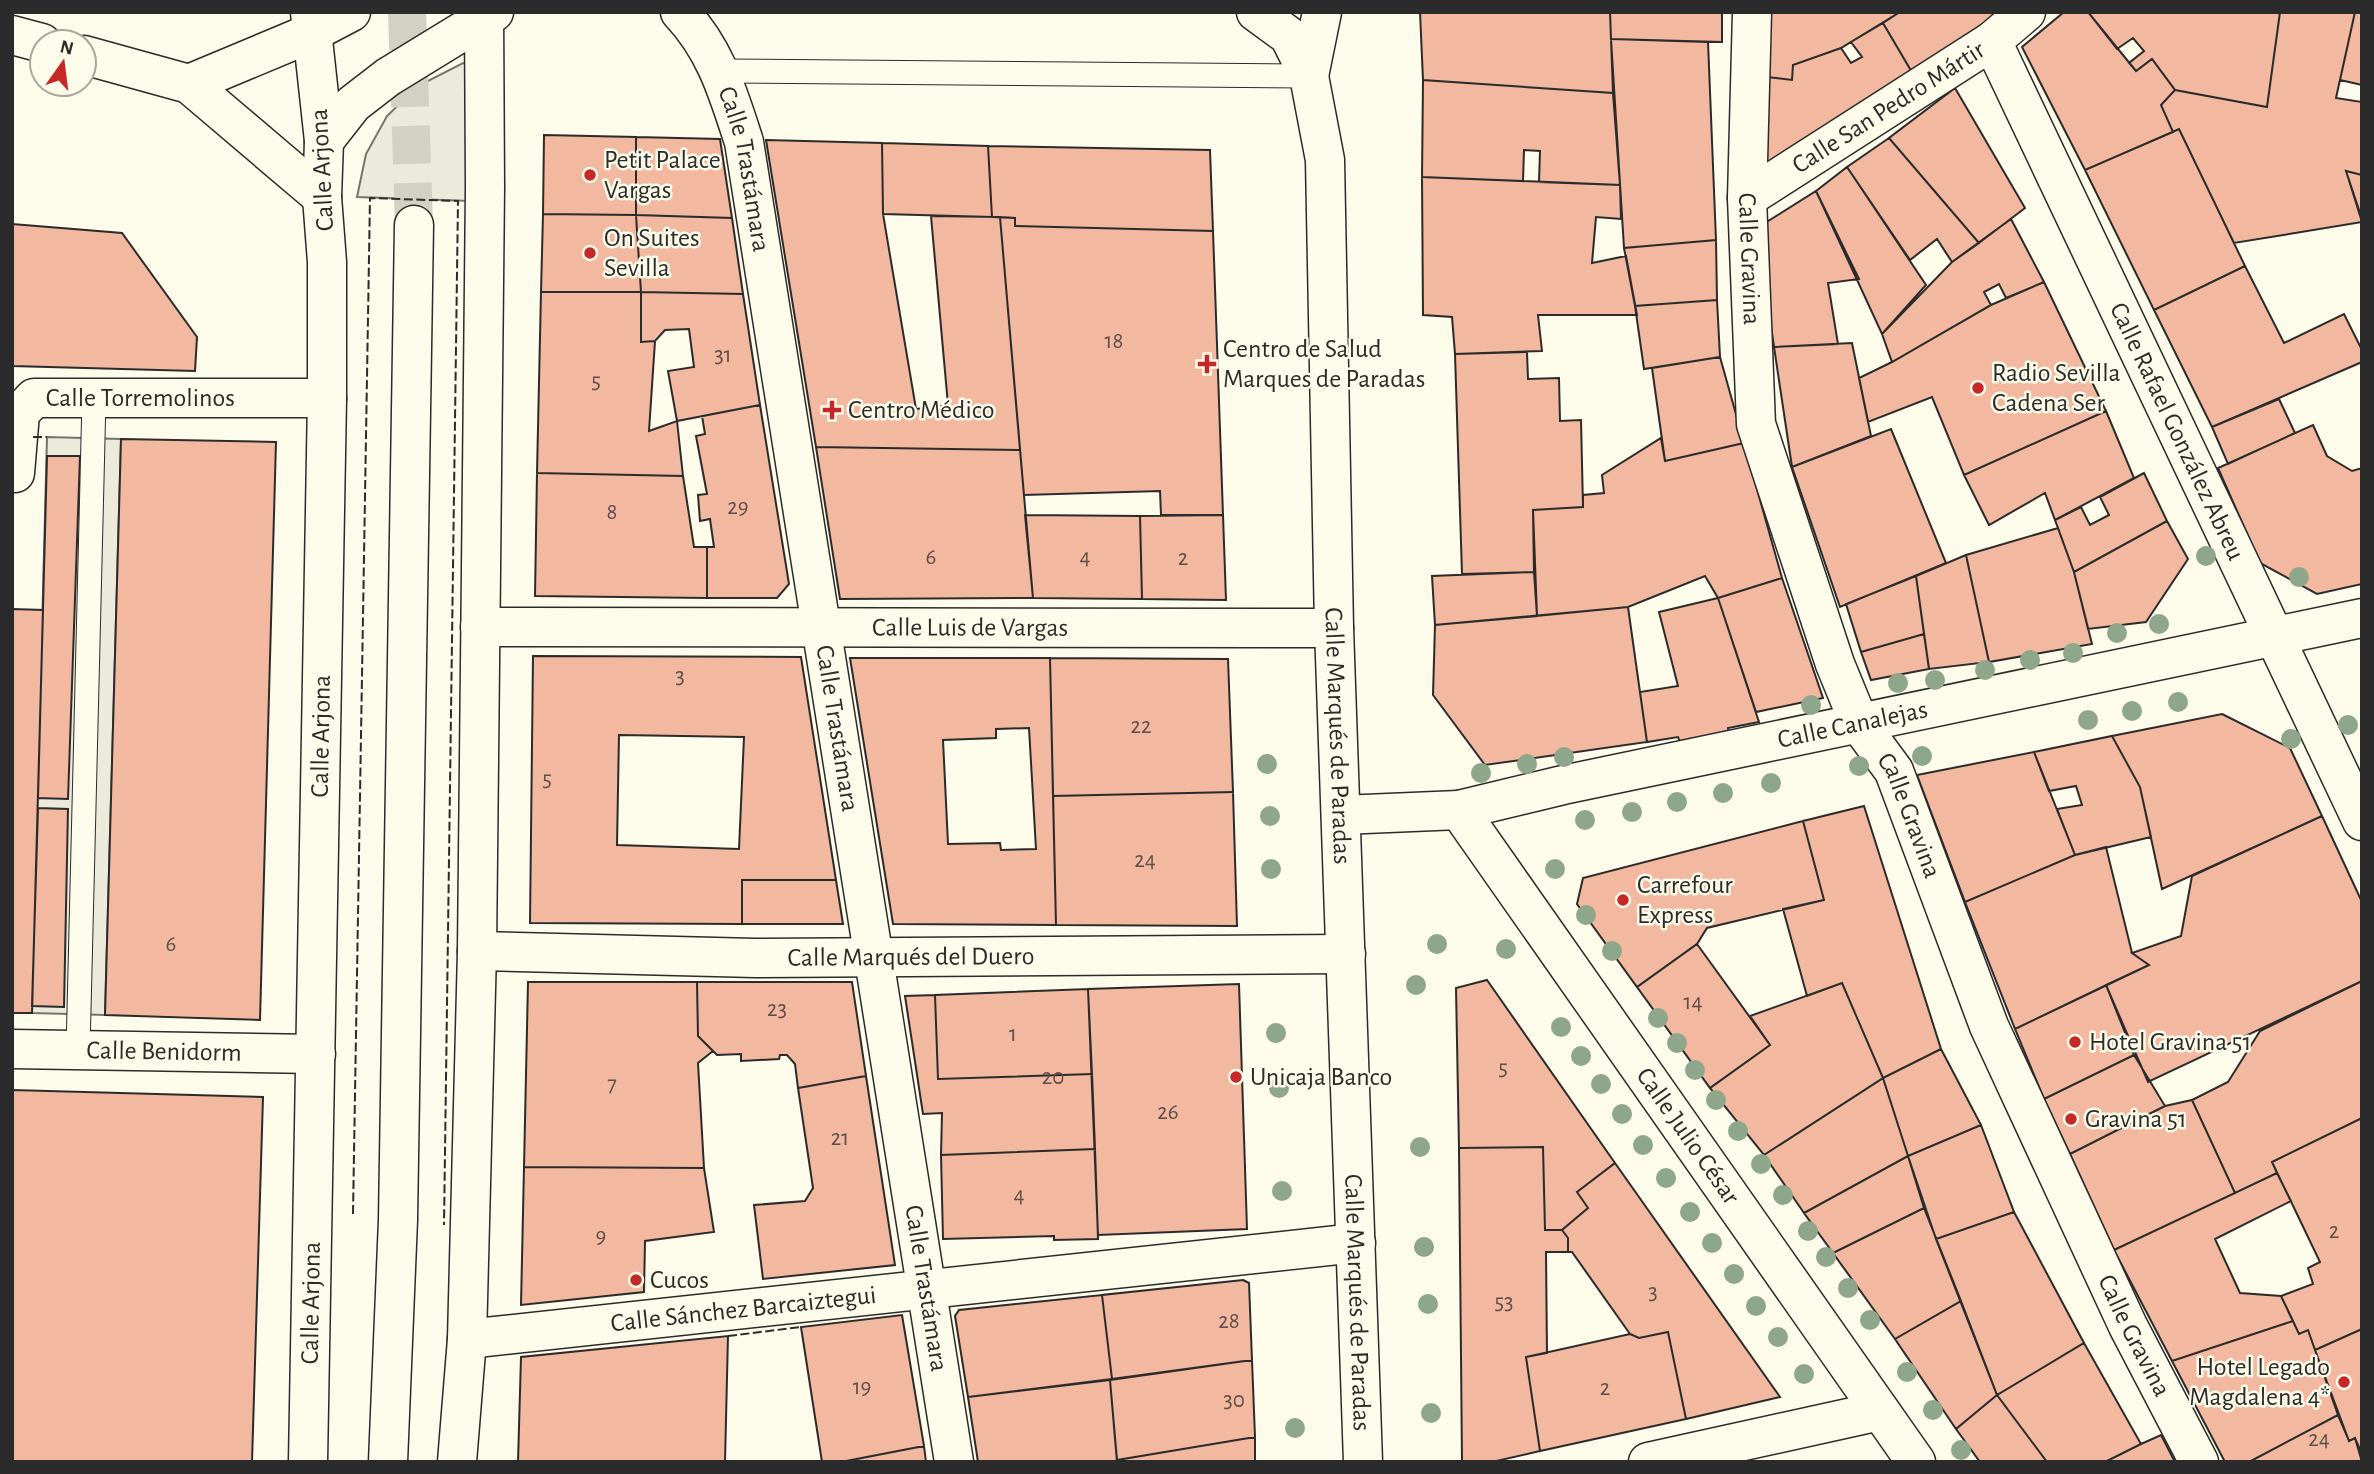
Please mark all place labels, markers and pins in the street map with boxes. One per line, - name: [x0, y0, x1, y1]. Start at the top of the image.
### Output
- place label: Petit Palace Vargas: [604, 147, 721, 203]
- marker: Petit Palace Vargas: [582, 167, 598, 183]
- place label: On Suites Sevilla: [604, 225, 700, 281]
- marker: On Suites Sevilla: [582, 245, 598, 261]
- place label: Centro de Salud Marques de Paradas: [1223, 336, 1425, 392]
- marker: Centro de Salud Marques de Paradas: [1197, 354, 1217, 374]
- place label: Radio Sevilla Cadena Ser: [1992, 360, 2121, 416]
- marker: Radio Sevilla Cadena Ser: [1970, 380, 1986, 396]
- place label: Centro Médico: [848, 397, 995, 423]
- marker: Centro Médico: [822, 400, 842, 420]
- place label: Carrefour Express: [1637, 872, 1733, 928]
- marker: Carrefour Express: [1615, 892, 1631, 908]
- place label: Hotel Gravina 51: [2089, 1029, 2251, 1055]
- marker: Hotel Gravina 51: [2067, 1034, 2083, 1050]
- place label: Unicaja Banco: [1250, 1064, 1392, 1090]
- marker: Unicaja Banco: [1228, 1069, 1244, 1085]
- place label: Gravina 51: [2085, 1106, 2187, 1132]
- marker: Gravina 51: [2063, 1111, 2079, 1127]
- place label: Cucos: [650, 1267, 709, 1293]
- marker: Cucos: [628, 1272, 644, 1288]
- place label: Hotel Legado Magdalena 4*: [2189, 1354, 2330, 1410]
- marker: Hotel Legado Magdalena 4*: [2336, 1374, 2352, 1390]

